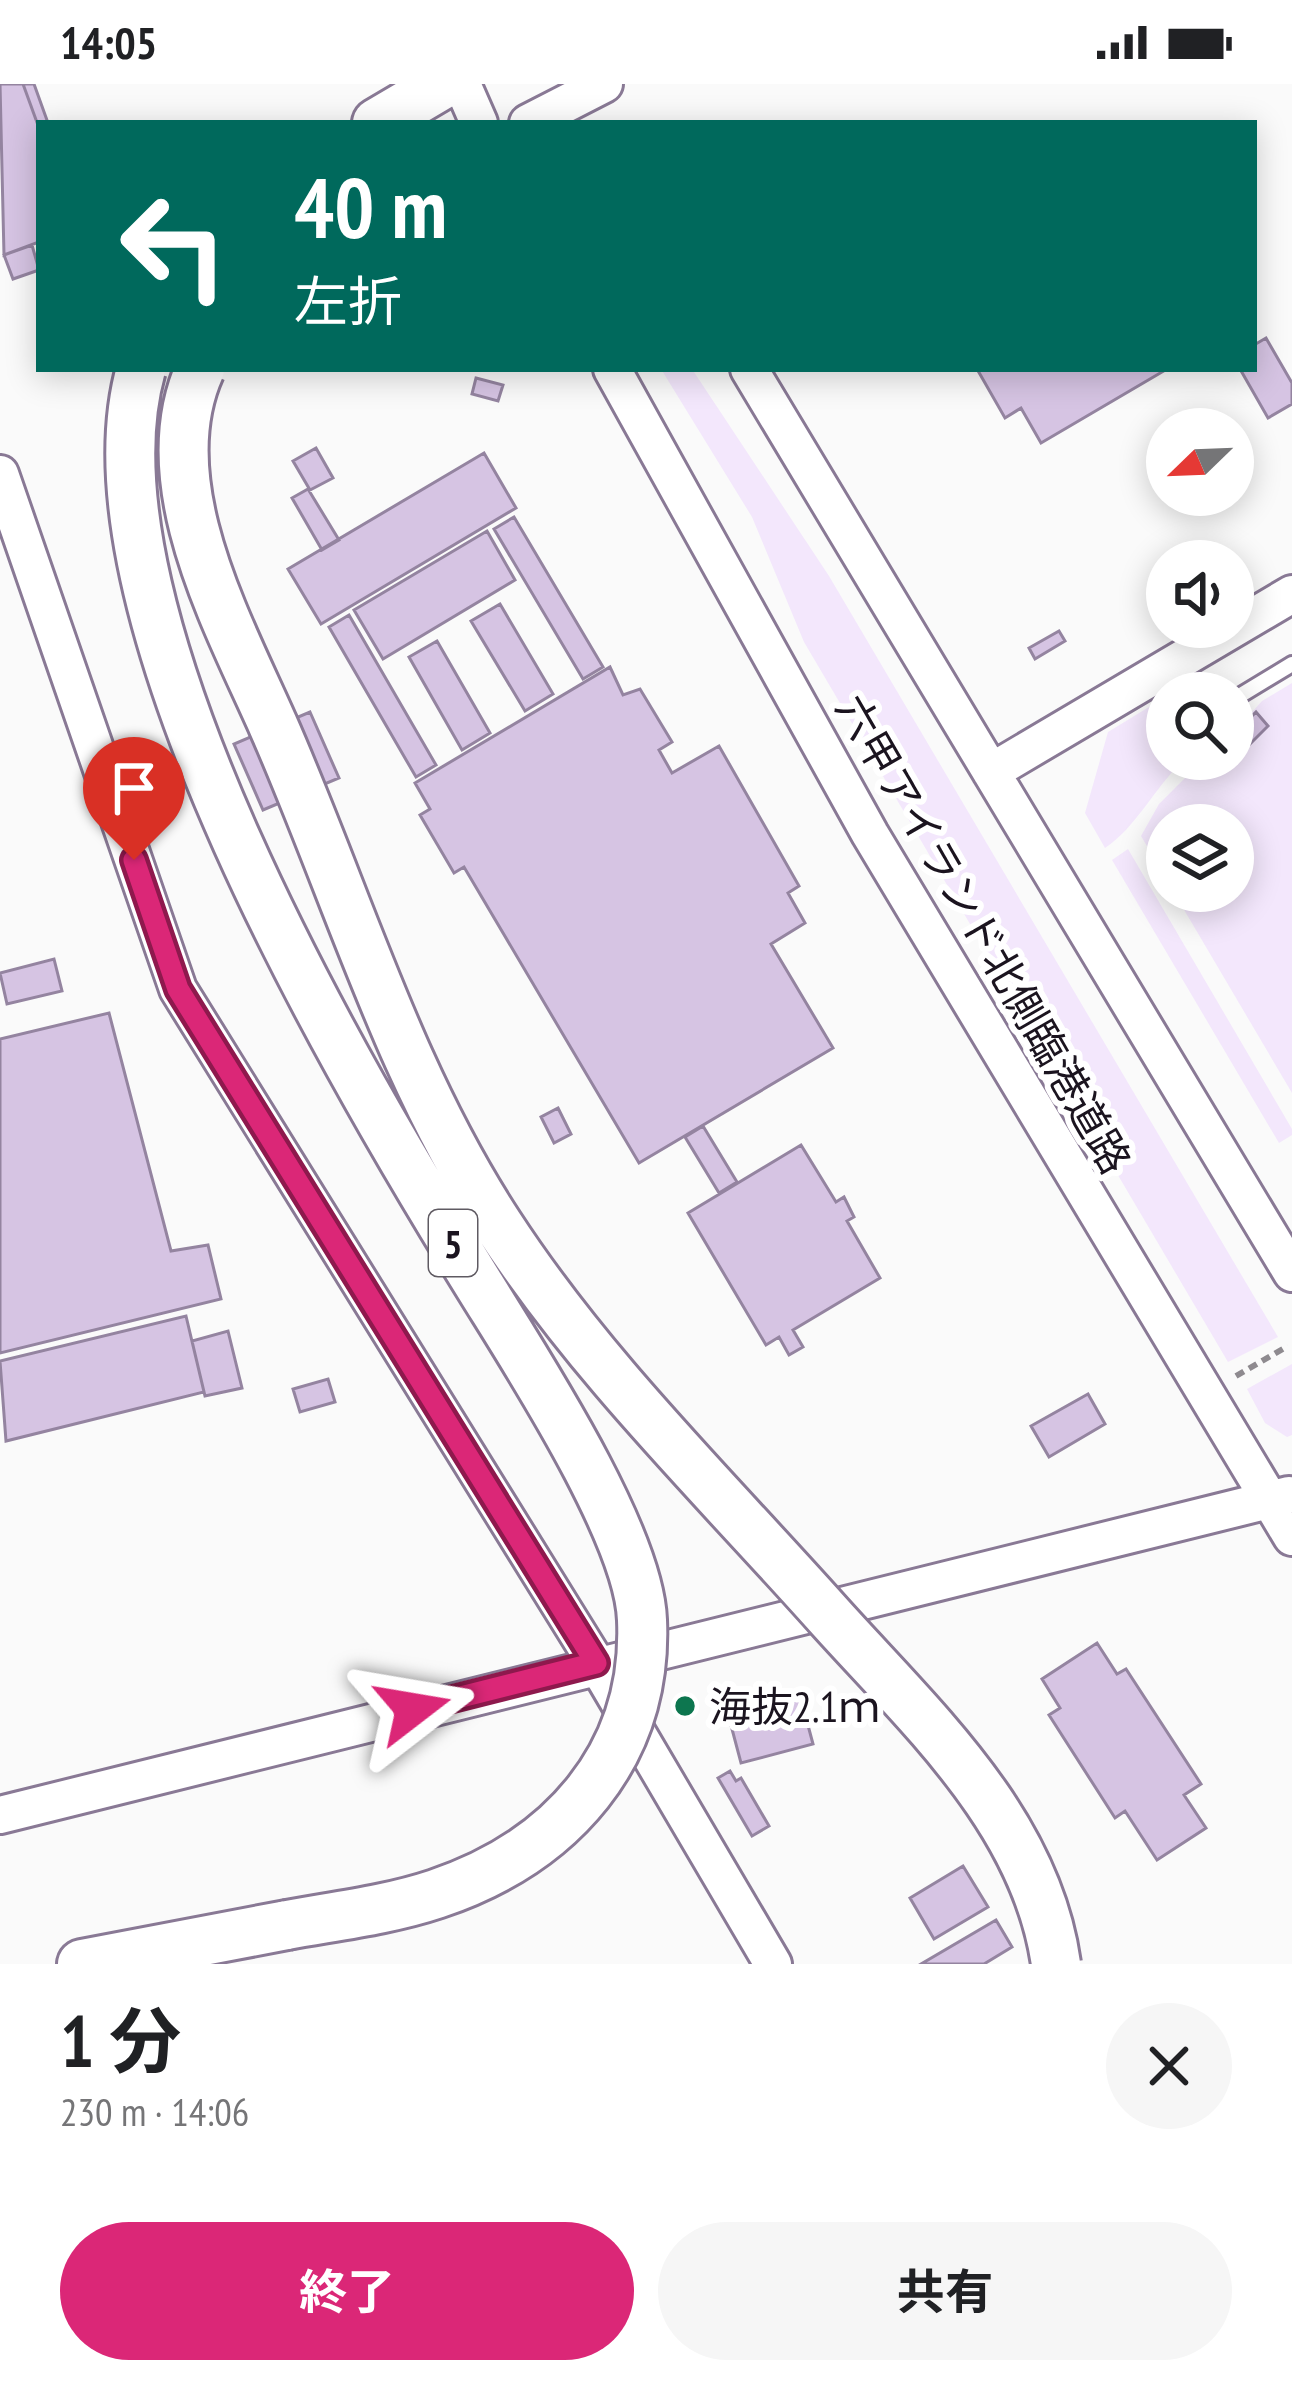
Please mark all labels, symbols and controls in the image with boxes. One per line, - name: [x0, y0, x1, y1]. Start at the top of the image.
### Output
- text: 14:05: [60, 13, 157, 71]
- text: 40 m: [294, 152, 447, 261]
- icon: left: [96, 168, 252, 324]
- text: 左折: [294, 266, 402, 336]
- north arrow: [1146, 408, 1254, 516]
- map controls: [1146, 408, 1254, 912]
- button: sound: [1146, 540, 1254, 648]
- button: search: [1146, 672, 1254, 780]
- street label: 六甲アイランド北側臨港道路: [824, 685, 1144, 1183]
- pin: [83, 737, 185, 860]
- icon: arrive: [101, 755, 167, 821]
- button: layers: [1146, 804, 1254, 912]
- road number: 5: [429, 1210, 477, 1276]
- position arrow: [350, 1646, 476, 1772]
- place label: 海抜2.1ｍ: [709, 1679, 880, 1734]
- marker: 海抜2.1ｍ: [672, 1693, 698, 1719]
- text: 1 分: [60, 1994, 181, 2087]
- button: close: [1106, 2003, 1232, 2129]
- text: 230 m · 14:06: [60, 2086, 249, 2137]
- button: 終了: [60, 2222, 634, 2360]
- button: 共有: [658, 2222, 1232, 2360]

